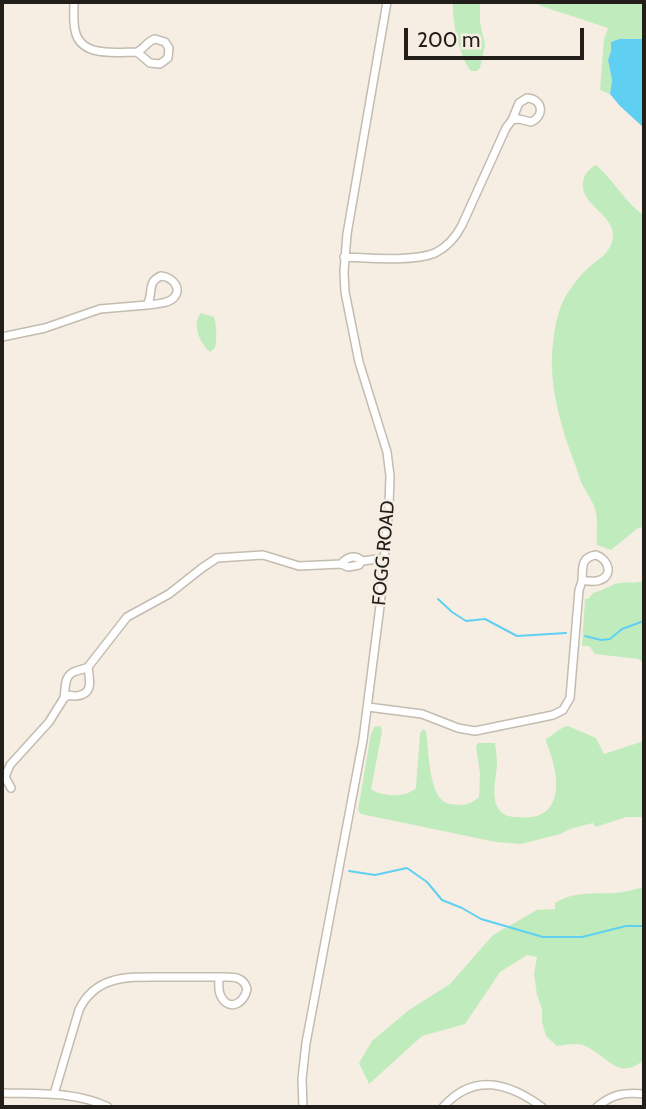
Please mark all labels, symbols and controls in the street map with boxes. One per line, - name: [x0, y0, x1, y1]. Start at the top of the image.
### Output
- scale bar: [408, 14, 588, 58]
- text: 200 m: [417, 27, 480, 52]
- street label: FOGG ROAD: [368, 499, 400, 607]

